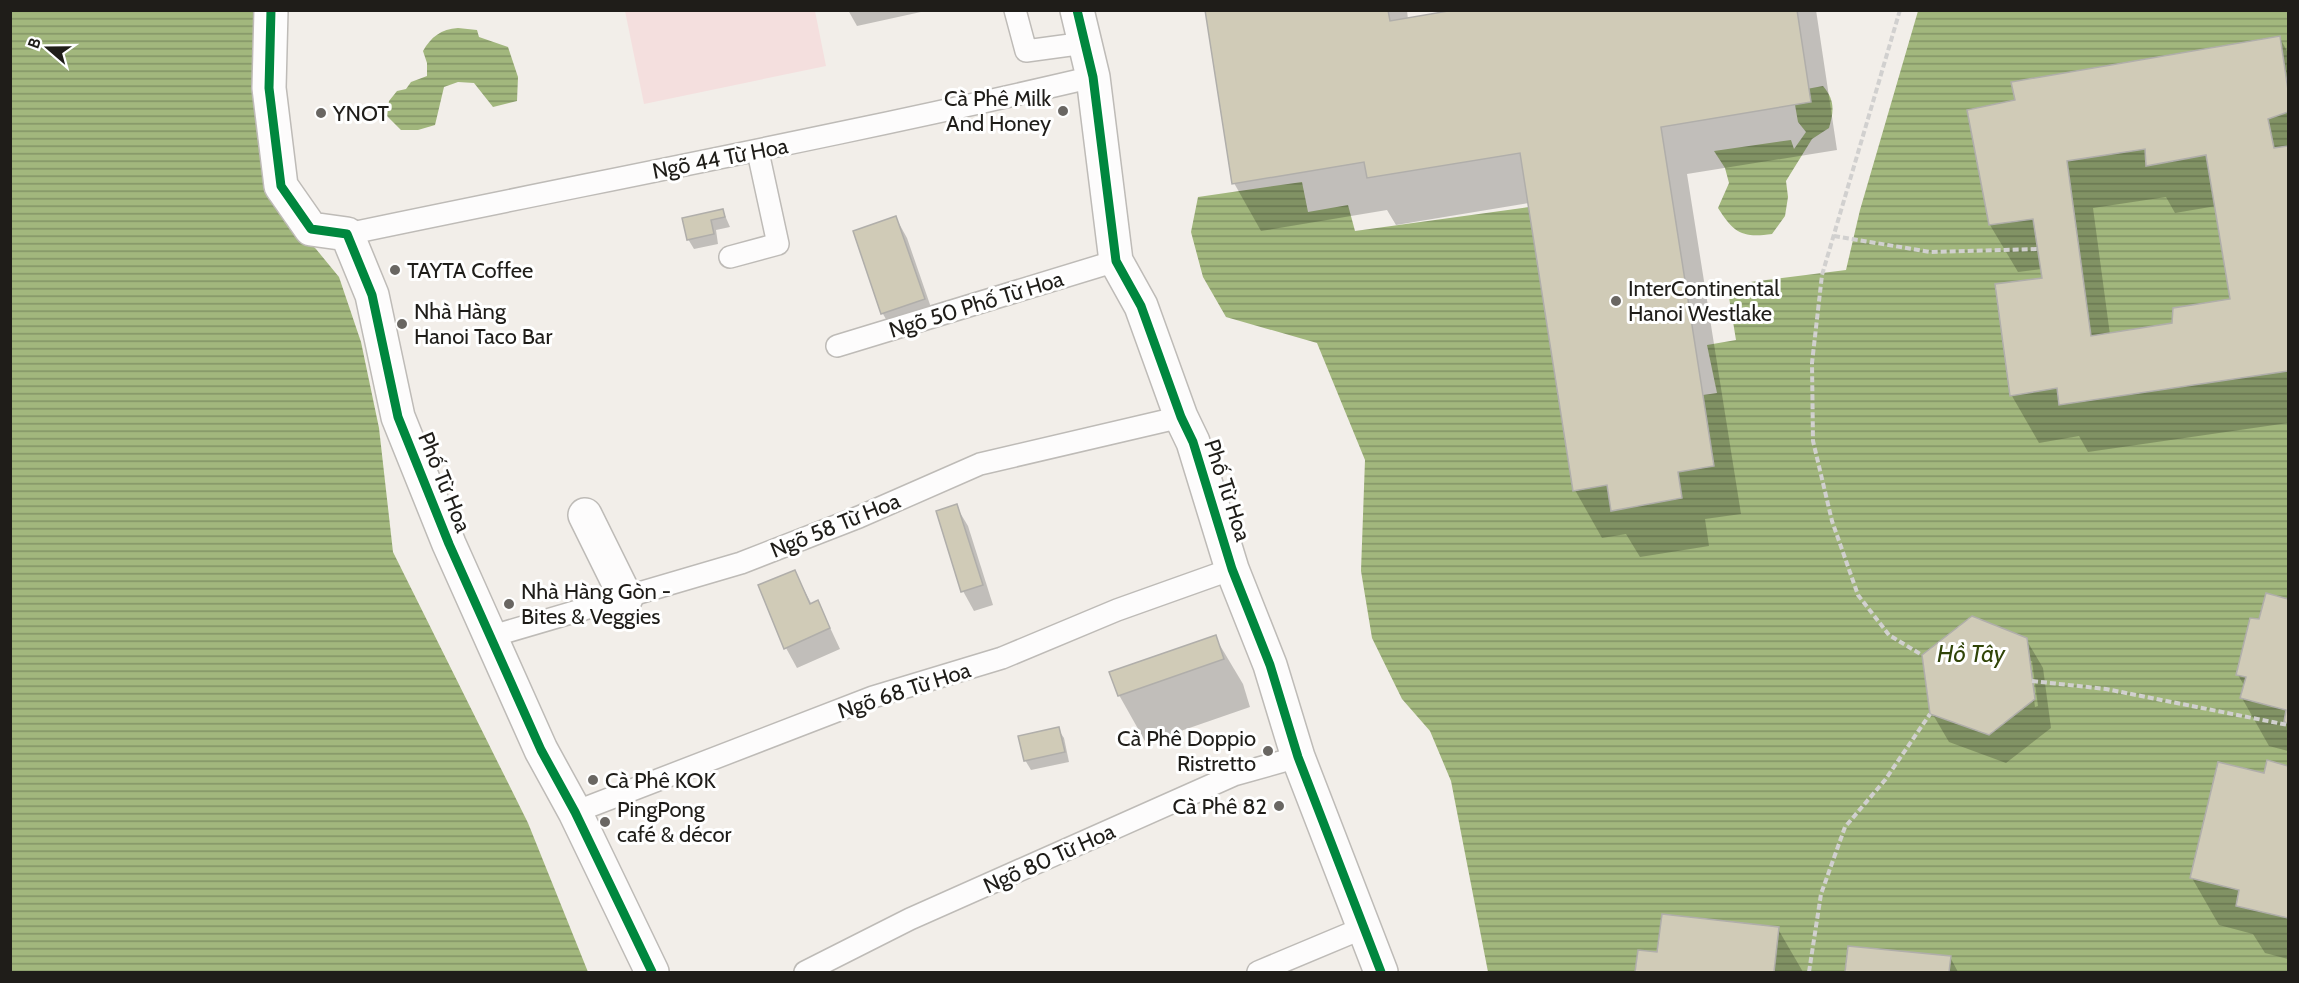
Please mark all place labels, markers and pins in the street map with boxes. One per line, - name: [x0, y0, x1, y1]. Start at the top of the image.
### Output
- place label: Cà Phê Milk And Honey: [944, 85, 1051, 137]
- place label: YNOT: [332, 100, 389, 127]
- marker: Cà Phê Milk And Honey: [1056, 104, 1070, 118]
- marker: YNOT: [314, 106, 328, 120]
- place label: TAYTA Coffee: [407, 257, 533, 284]
- marker: TAYTA Coffee: [388, 263, 402, 277]
- place label: InterContinental Hanoi Westlake: [1628, 275, 1780, 327]
- marker: InterContinental Hanoi Westlake: [1609, 294, 1623, 308]
- place label: Nhà Hàng Hanoi Taco Bar: [414, 298, 552, 350]
- marker: Nhà Hàng Hanoi Taco Bar: [395, 317, 409, 331]
- place label: Nhà Hàng Gòn - Bites & Veggies: [521, 578, 671, 630]
- marker: Nhà Hàng Gòn - Bites & Veggies: [502, 597, 516, 611]
- place label: Cà Phê Doppio Ristretto: [1117, 725, 1256, 777]
- marker: Cà Phê Doppio Ristretto: [1261, 744, 1275, 758]
- place label: Cà Phê KOK: [605, 767, 716, 794]
- marker: Cà Phê KOK: [586, 773, 600, 787]
- place label: Cà Phê 82: [1172, 793, 1267, 820]
- place label: PingPong café & décor: [617, 796, 732, 848]
- marker: Cà Phê 82: [1272, 799, 1286, 813]
- marker: PingPong café & décor: [598, 815, 612, 829]

